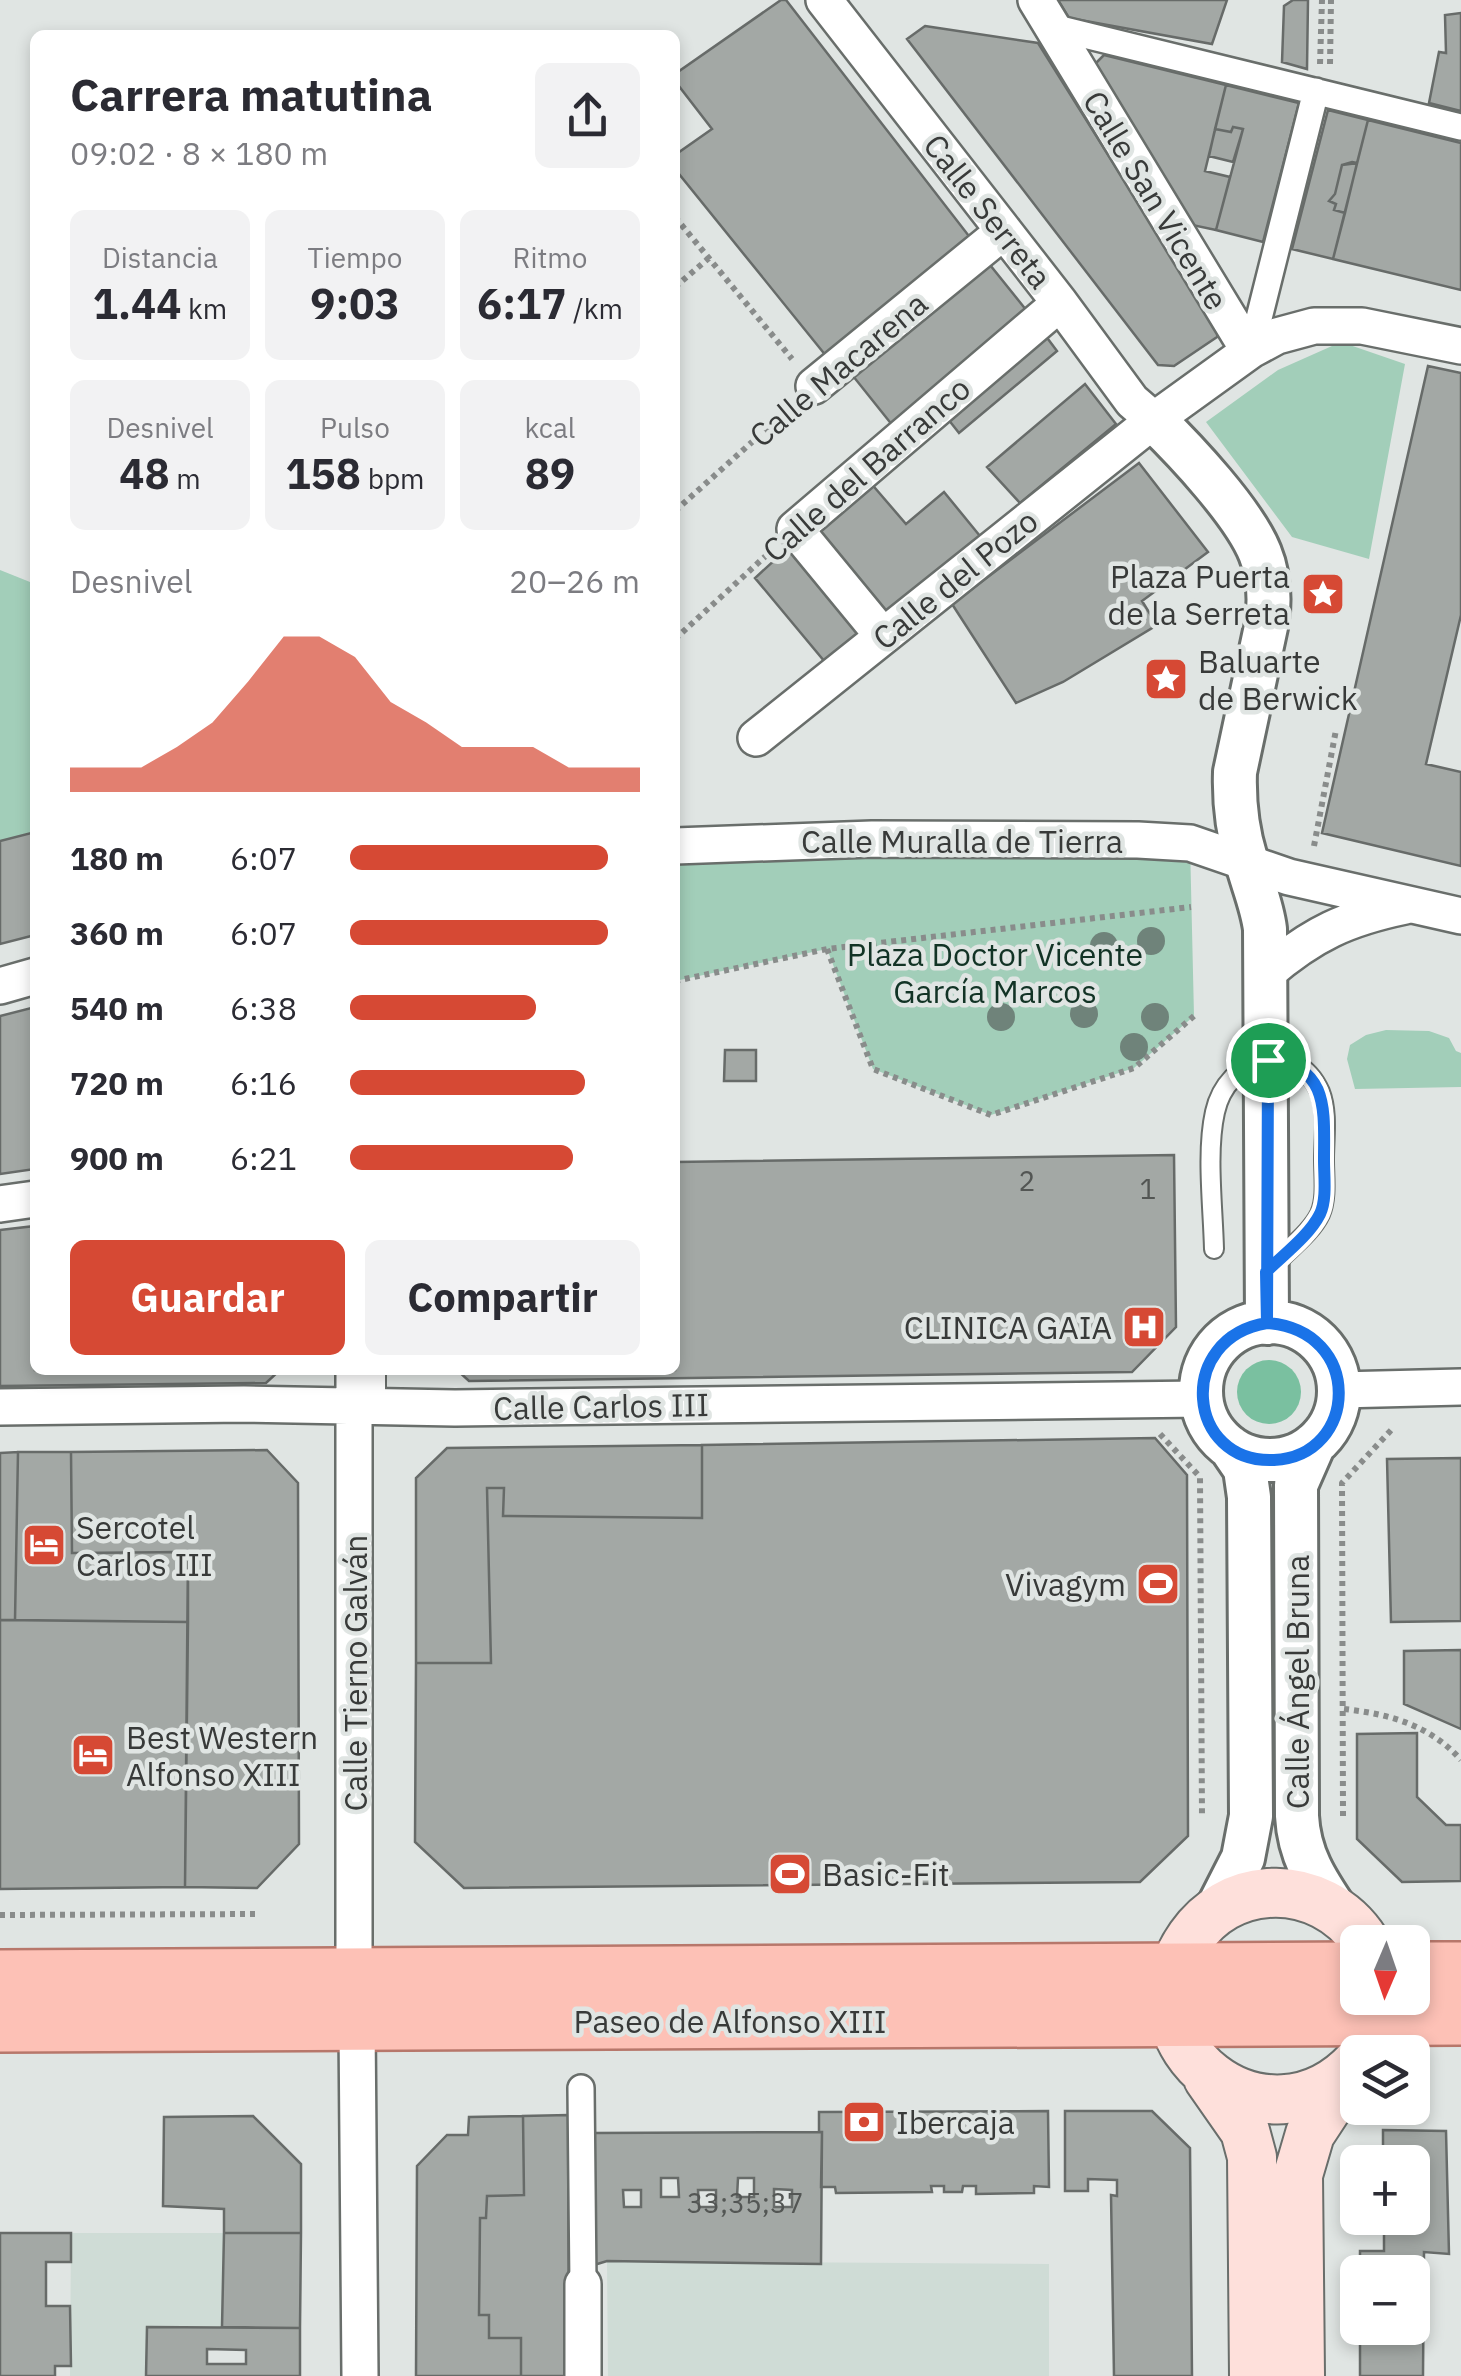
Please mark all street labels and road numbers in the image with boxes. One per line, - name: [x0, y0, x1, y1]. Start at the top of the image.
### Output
- street label: Calle San Vicente: [1074, 83, 1238, 317]
- street label: Calle Serreta: [915, 125, 1061, 297]
- street label: Calle Macarena: [740, 282, 936, 456]
- street label: Calle del Barranco: [753, 367, 979, 571]
- street label: Calle del Pozo: [864, 500, 1046, 658]
- street label: Calle Muralla de Tierra: [801, 820, 1123, 862]
- street label: Calle Carlos III: [493, 1383, 709, 1429]
- street label: Calle Tierno Galván: [334, 1534, 376, 1812]
- street label: Calle Ángel Bruna: [1276, 1555, 1318, 1809]
- street label: Paseo de Alfonso XIII: [573, 2000, 887, 2042]

